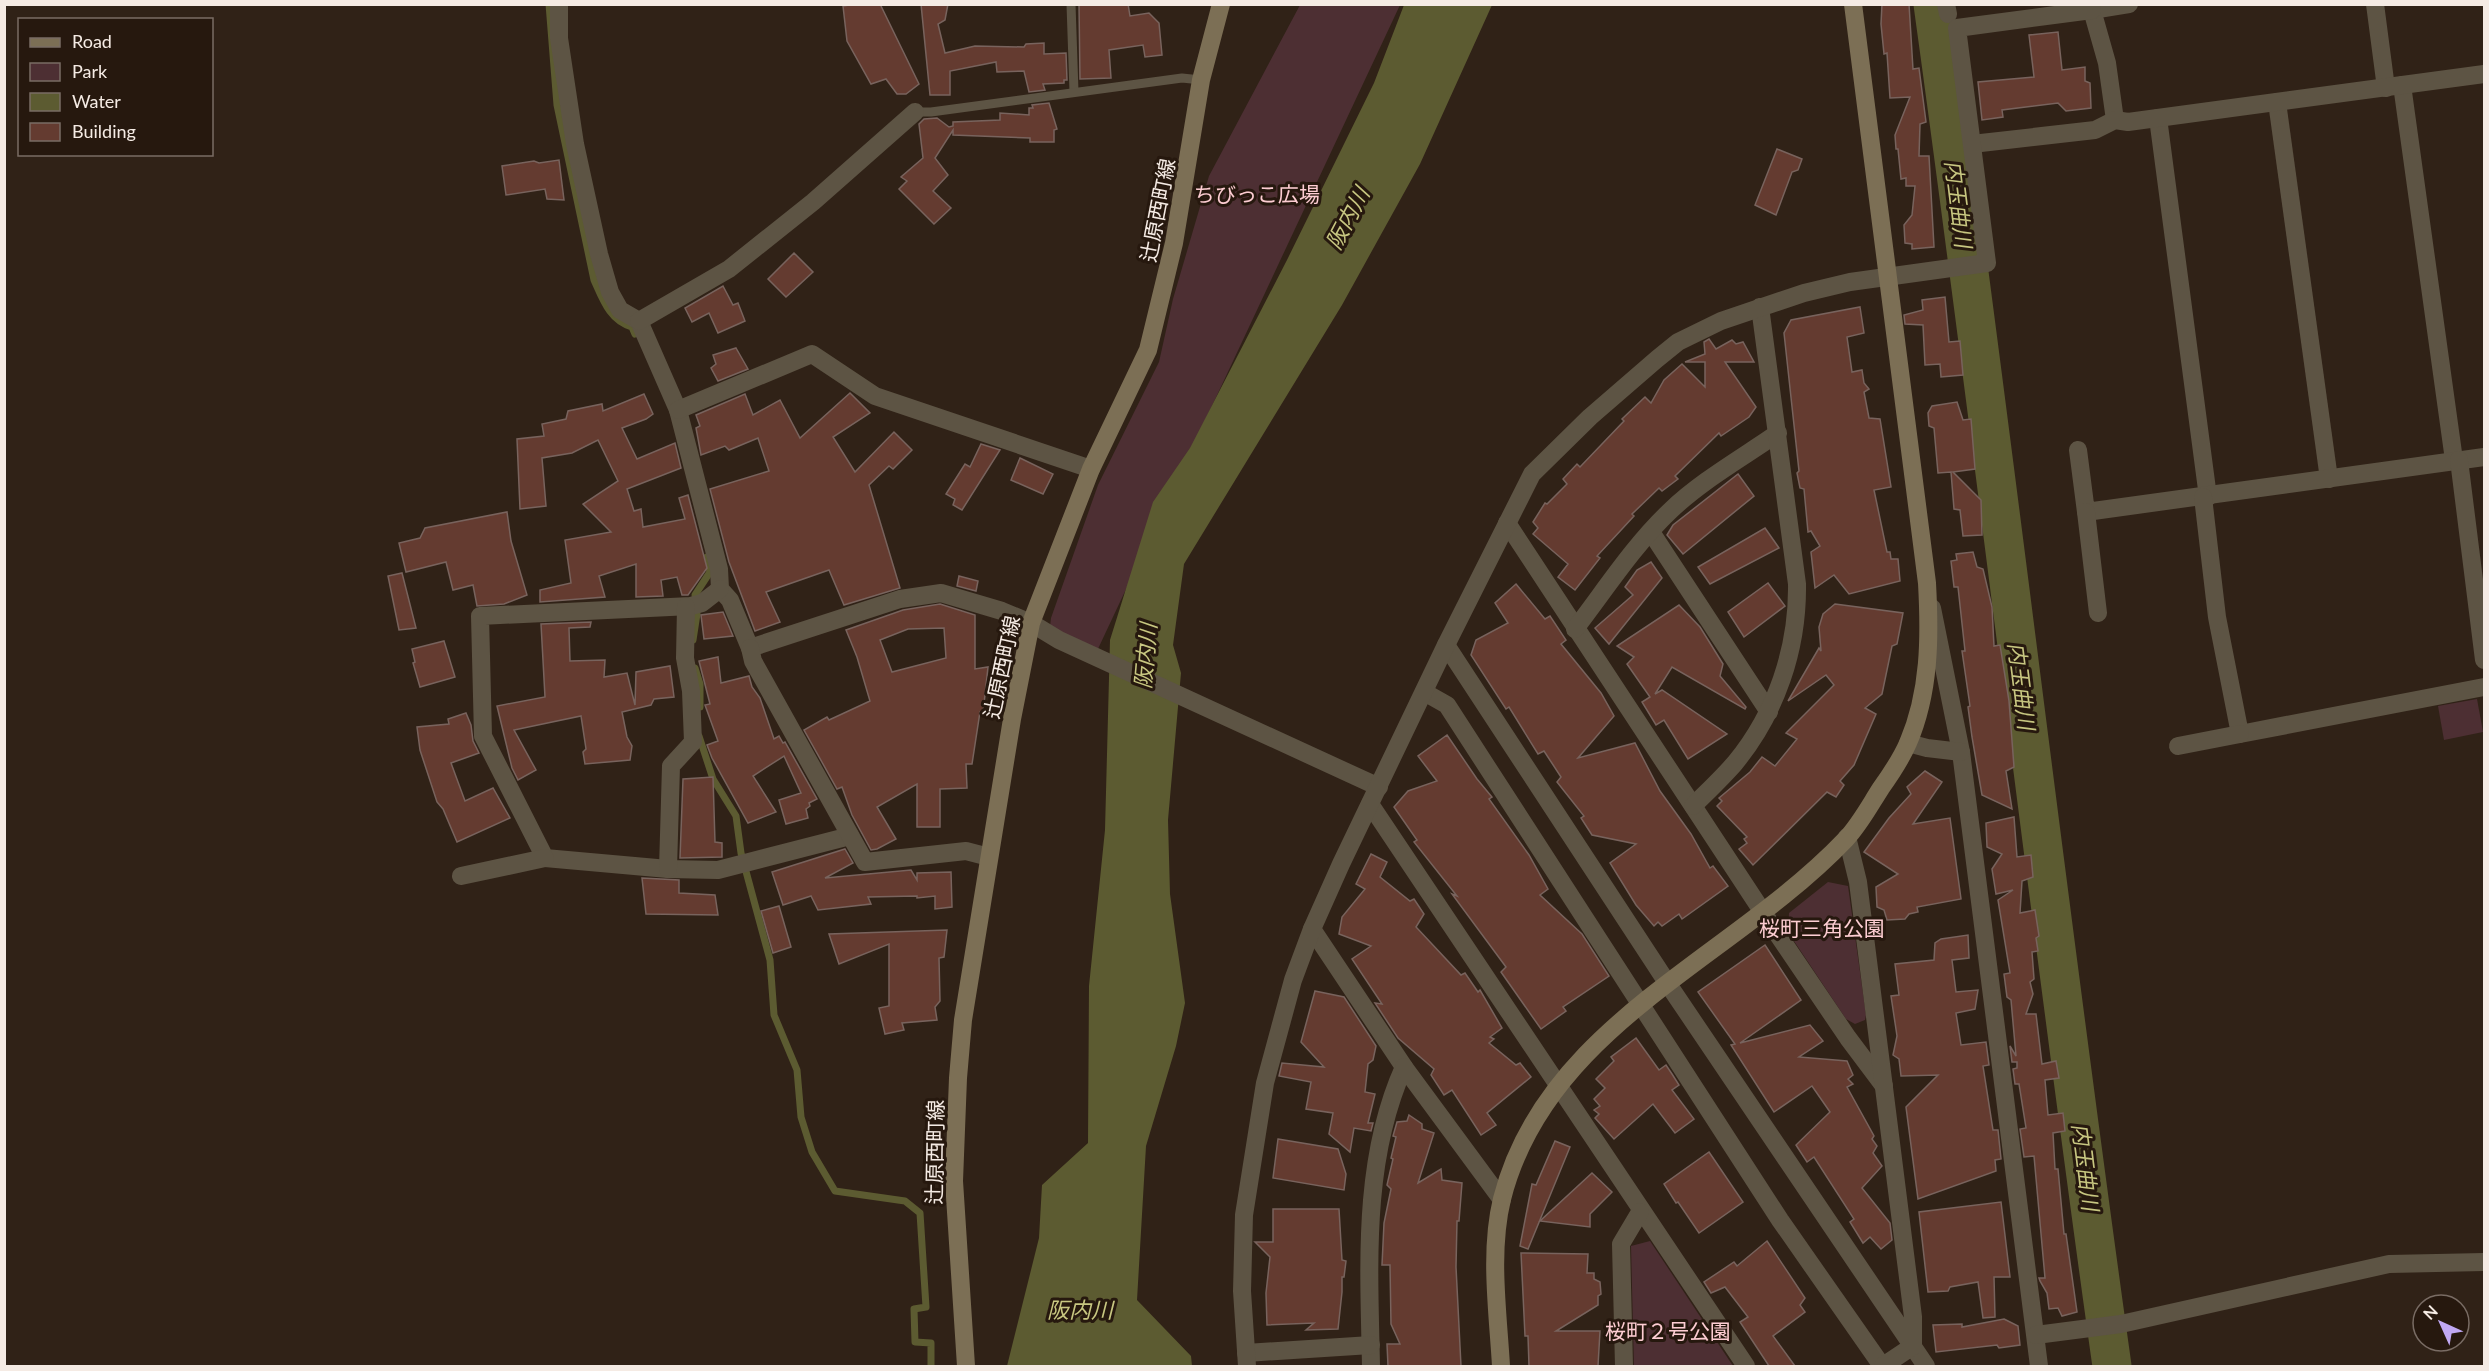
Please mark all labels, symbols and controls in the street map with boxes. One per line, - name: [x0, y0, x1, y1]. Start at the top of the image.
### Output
- legend: [18, 18, 213, 156]
- text: Road: [72, 30, 112, 52]
- text: Park: [72, 60, 108, 82]
- text: Water: [72, 90, 121, 112]
- text: Building: [72, 120, 136, 142]
- street label: 辻原西町線: [1135, 156, 1179, 264]
- water label: 内玉曲川: [1940, 159, 1978, 251]
- park label: ちびっこ広場: [1194, 181, 1320, 206]
- water label: 阪内川: [1320, 181, 1375, 253]
- street label: 辻原西町線: [978, 613, 1024, 721]
- water label: 阪内川: [1129, 620, 1161, 690]
- water label: 内玉曲川: [2003, 641, 2041, 733]
- park label: 桜町三角公園: [1759, 915, 1885, 940]
- street label: 辻原西町線: [921, 1099, 947, 1205]
- water label: 内玉曲川: [2067, 1122, 2105, 1214]
- north arrow: [2411, 1293, 2471, 1353]
- water label: 阪内川: [1047, 1296, 1115, 1323]
- text: N: [2419, 1301, 2441, 1323]
- park label: 桜町２号公園: [1605, 1318, 1731, 1343]

